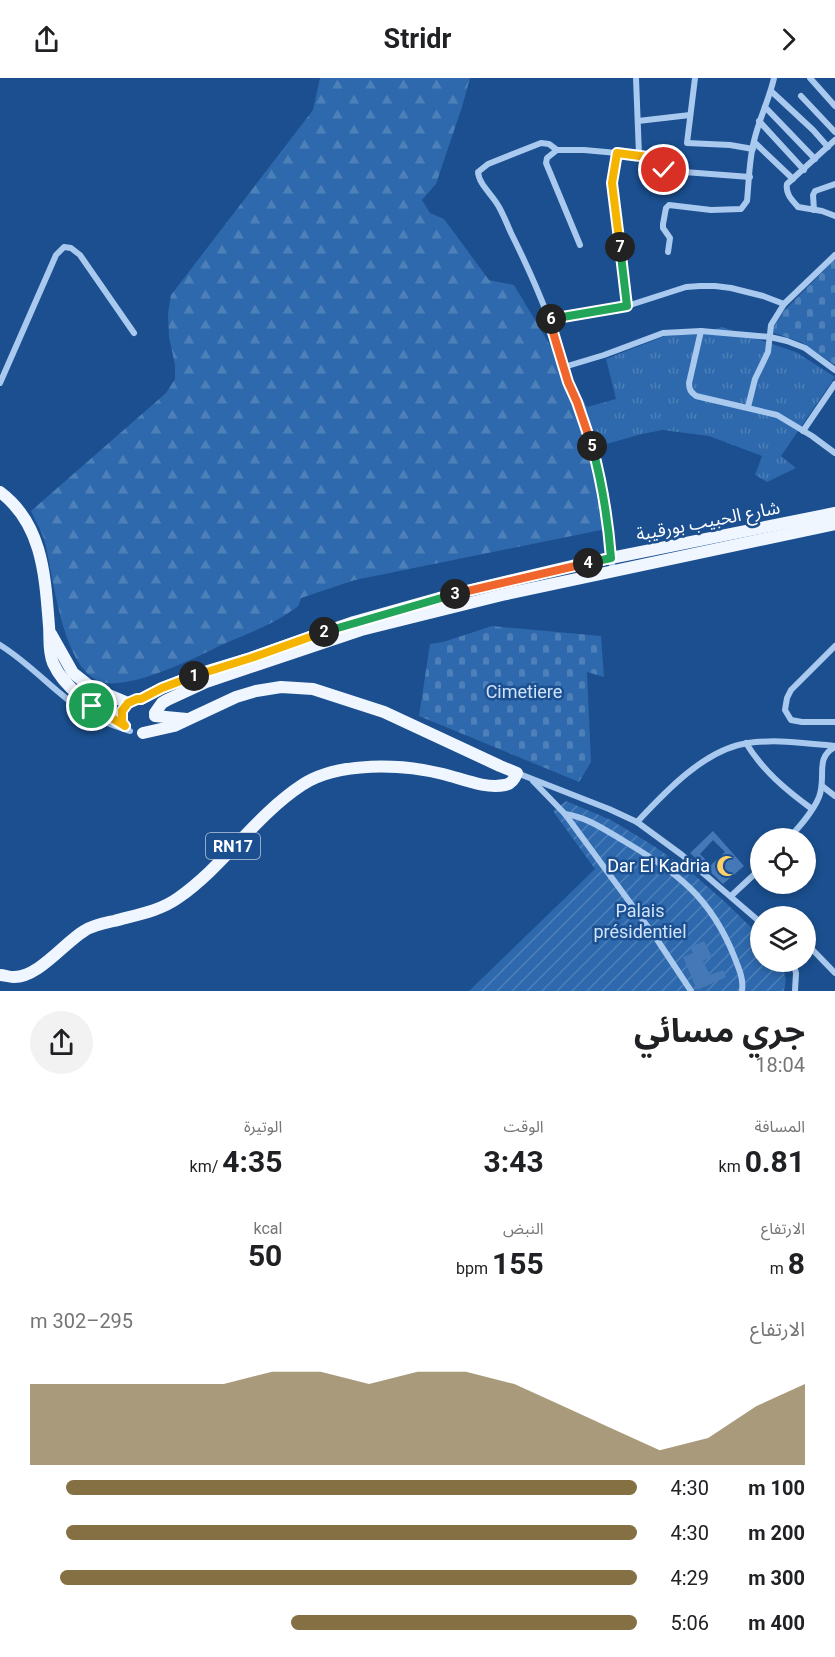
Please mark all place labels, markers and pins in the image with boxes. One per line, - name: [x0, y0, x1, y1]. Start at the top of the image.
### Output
- pin: [638, 144, 689, 195]
- pin: 7: [605, 232, 635, 262]
- pin: 6: [536, 304, 566, 334]
- pin: 5: [577, 431, 607, 461]
- pin: 4: [573, 548, 603, 578]
- pin: 3: [440, 579, 470, 609]
- pin: 2: [309, 617, 339, 647]
- pin: 1: [179, 661, 209, 691]
- pin: [66, 680, 117, 731]
- mosque icon: Dar El Kadria: [715, 854, 739, 878]
- place label: Dar El Kadria: [607, 855, 710, 876]

